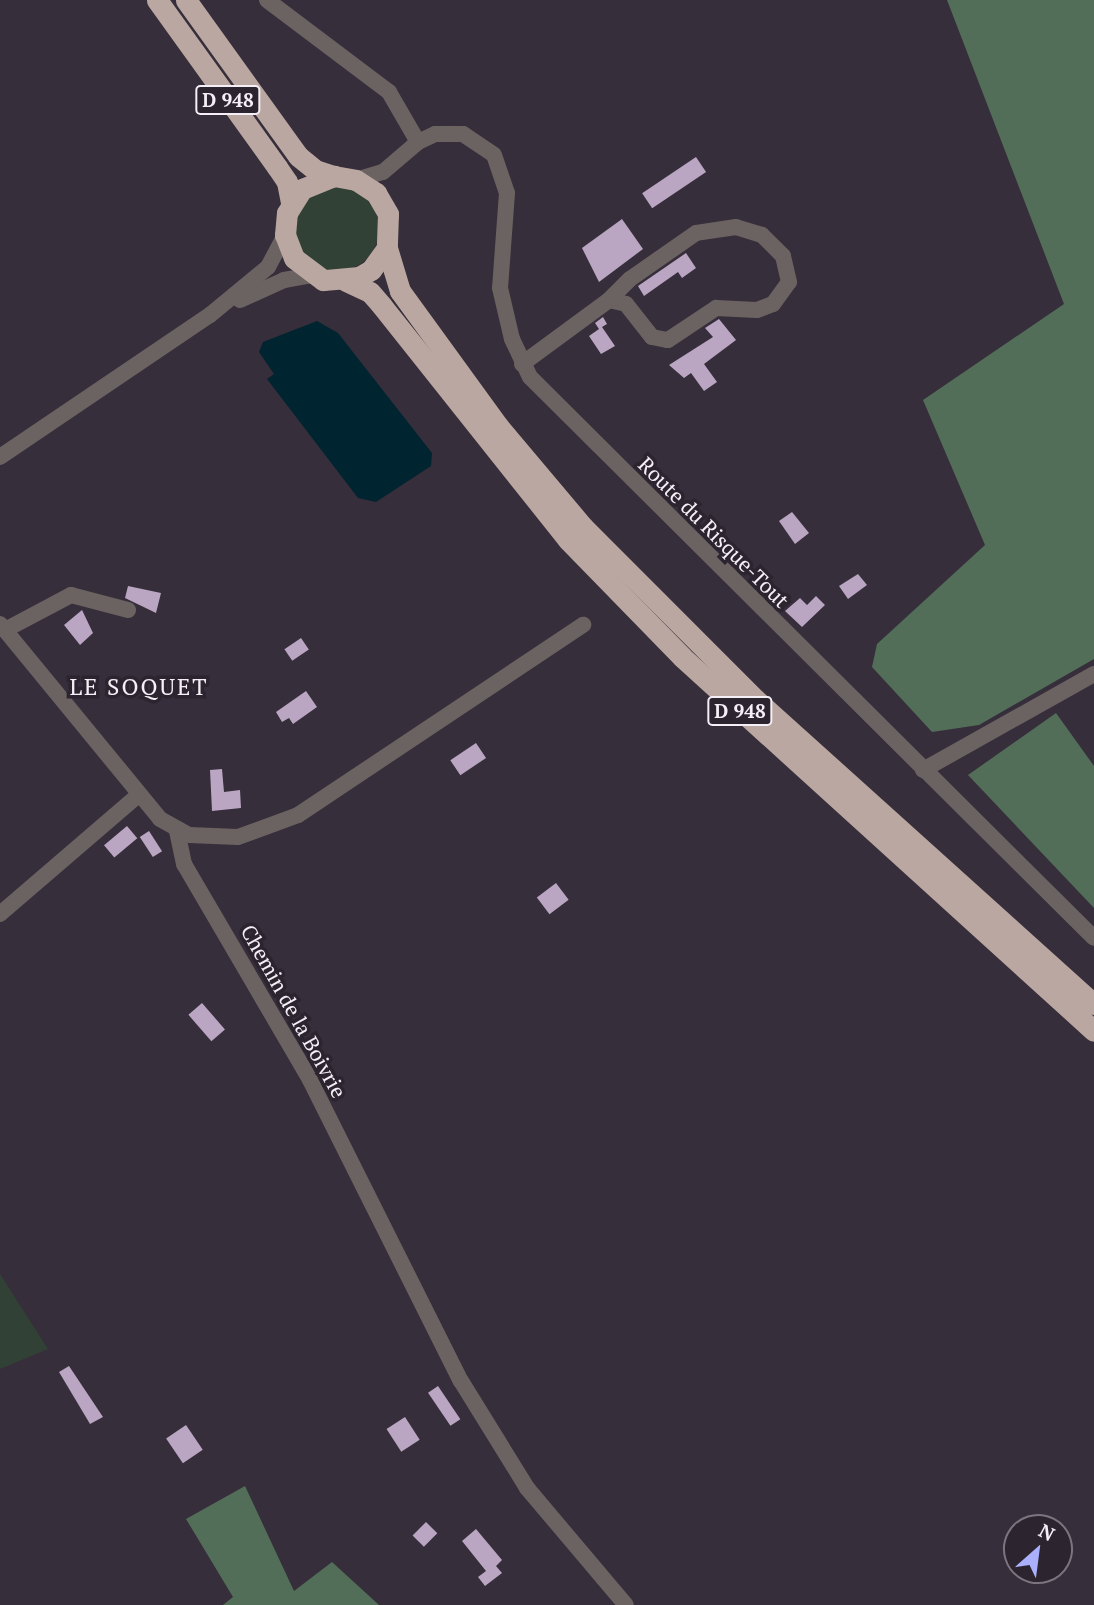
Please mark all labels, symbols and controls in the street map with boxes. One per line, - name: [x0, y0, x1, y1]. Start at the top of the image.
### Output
- road number: D 948: [195, 85, 261, 116]
- street label: Route du Risque-Tout: [633, 451, 795, 613]
- district label: LE SOQUET: [71, 673, 207, 701]
- road number: D 948: [707, 696, 773, 726]
- street label: Chemin de la Boivrie: [236, 920, 352, 1102]
- north arrow: [1003, 1514, 1073, 1584]
- text: N: [1035, 1517, 1059, 1546]

